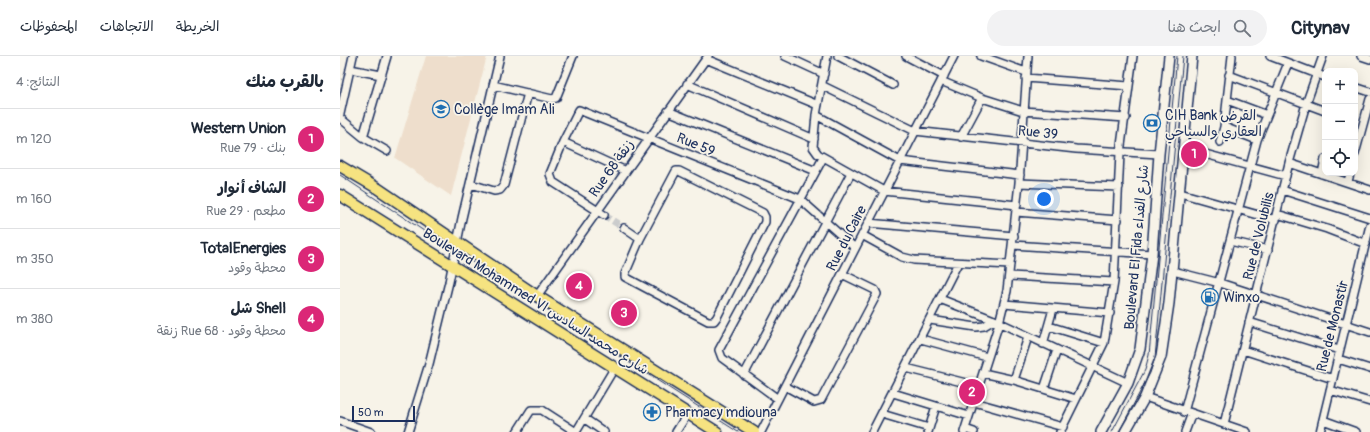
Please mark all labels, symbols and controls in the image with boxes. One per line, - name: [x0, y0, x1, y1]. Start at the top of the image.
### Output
- search box: [987, 10, 1267, 46]
- text: Citynav: [1291, 16, 1350, 40]
- icon: search: [1231, 17, 1253, 39]
- text: المحفوظات: [20, 18, 78, 35]
- text: الاتجاهات: [100, 18, 154, 35]
- text: الخريطة: [176, 18, 219, 35]
- text: ابحث هنا: [1168, 18, 1221, 37]
- map controls: [1322, 68, 1358, 176]
- button: +: [1322, 68, 1358, 104]
- text: بالقرب منك: [246, 71, 324, 92]
- text: النتائج: 4: [16, 74, 60, 90]
- school or university icon: Collège Imam Ali: [431, 99, 451, 119]
- place label: Collège Imam Ali: [454, 101, 555, 118]
- button: −: [1322, 104, 1358, 140]
- place label: CIH Bank القرض العقاري والسياحي: [1165, 107, 1262, 144]
- bank icon: CIH Bank القرض العقاري والسياحي: [1142, 113, 1162, 133]
- text: Western Union: [191, 119, 286, 138]
- street label: Rue 39: [1017, 122, 1059, 143]
- street label: Rue 59: [674, 129, 717, 160]
- text: 120 m: [16, 131, 52, 147]
- text: 1: [308, 131, 314, 147]
- street label: Rue 68 زنقة: [585, 136, 637, 200]
- pin: 1: [1181, 139, 1207, 169]
- text: بنك · Rue 79: [220, 140, 286, 156]
- button: locate: [1322, 140, 1358, 176]
- street label: Boulevard El Fida شارع الفداء: [1121, 164, 1153, 330]
- text: الشاف أنوار: [218, 179, 286, 198]
- your location: [1034, 189, 1054, 209]
- street label: Rue de Volubilis: [1239, 190, 1278, 282]
- text: 160 m: [16, 191, 52, 207]
- text: 2: [307, 191, 315, 207]
- text: مطعم · Rue 29: [206, 203, 286, 219]
- street label: Rue du Caire: [823, 203, 870, 274]
- street label: Boulevard Mohammed VI شارع محمد السادس: [419, 224, 652, 379]
- text: TotalEnergies: [200, 239, 286, 258]
- text: 350 m: [16, 251, 54, 267]
- text: 3: [307, 251, 315, 267]
- text: محطة وقود: [228, 260, 286, 276]
- pin: 4: [566, 271, 592, 301]
- street label: Rue de Monastir: [1313, 279, 1352, 373]
- fuel station icon: Winxo: [1200, 287, 1220, 307]
- place label: Winxo: [1223, 289, 1260, 306]
- pin: 3: [611, 298, 637, 328]
- text: Shell شل: [231, 299, 286, 318]
- text: 380 m: [16, 311, 53, 327]
- text: 4: [307, 311, 315, 327]
- text: محطة وقود · Rue 68 زنقة: [157, 323, 286, 339]
- pin: 2: [959, 377, 985, 407]
- pharmacy icon: Pharmacy mdiouna: [642, 402, 662, 422]
- scale bar: [352, 404, 415, 423]
- place label: Pharmacy mdiouna: [665, 404, 777, 421]
- text: 50 m: [358, 406, 384, 419]

